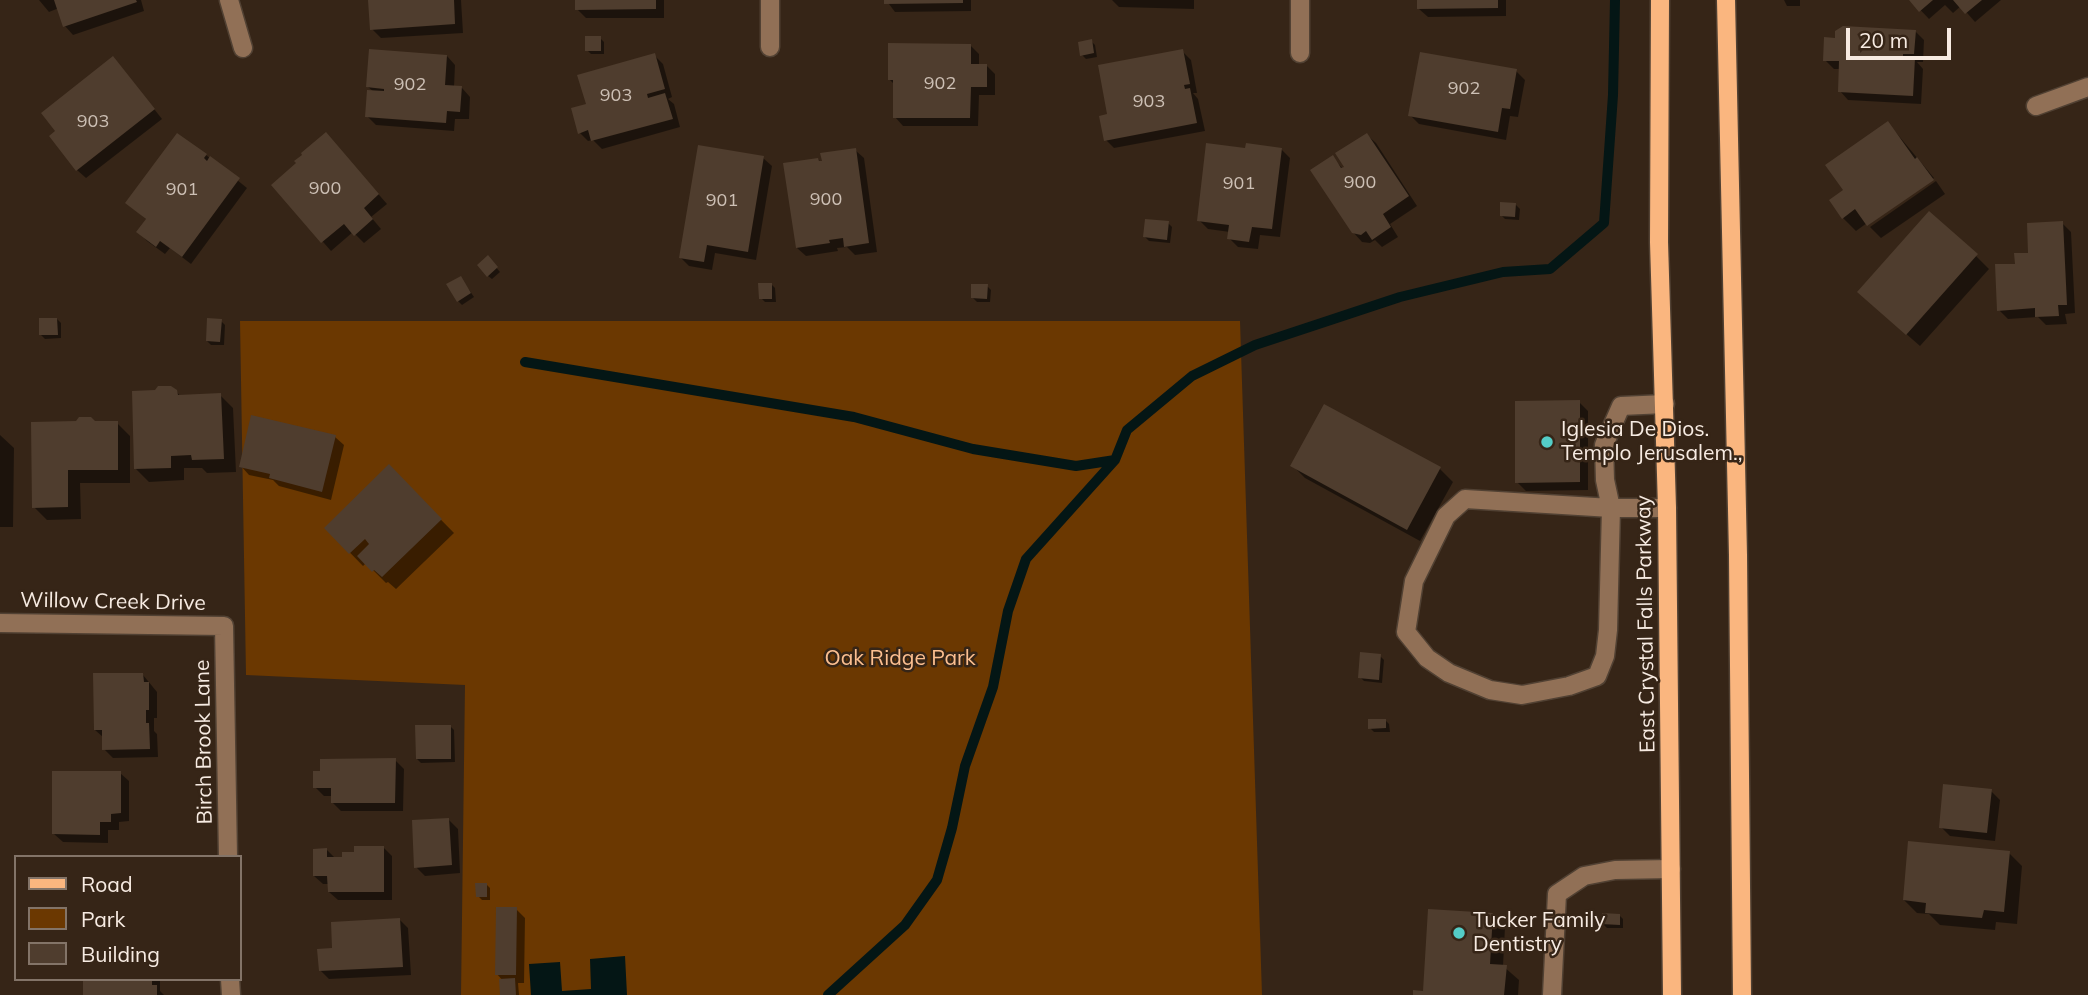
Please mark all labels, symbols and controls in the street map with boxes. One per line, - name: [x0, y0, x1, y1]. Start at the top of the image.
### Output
- scale bar: [1850, 14, 1955, 58]
- text: 20 m: [1859, 27, 1908, 53]
- house number: 902: [924, 73, 956, 95]
- house number: 902: [394, 74, 426, 96]
- house number: 902: [1448, 78, 1480, 100]
- house number: 903: [600, 85, 632, 107]
- house number: 903: [1133, 91, 1165, 113]
- house number: 903: [77, 111, 109, 133]
- house number: 900: [1344, 172, 1376, 194]
- house number: 901: [1223, 173, 1255, 195]
- house number: 900: [309, 178, 341, 200]
- house number: 901: [166, 179, 198, 201]
- house number: 900: [810, 189, 842, 211]
- house number: 901: [706, 190, 738, 212]
- place label: Iglesia De Dios. Templo Jerusalem.,: [1561, 417, 1743, 467]
- marker: Iglesia De Dios. Templo Jerusalem.,: [1539, 434, 1555, 450]
- street label: East Crystal Falls Parkway: [1631, 495, 1661, 753]
- street label: Willow Creek Drive: [20, 588, 206, 616]
- park label: Oak Ridge Park: [824, 646, 976, 672]
- street label: Birch Brook Lane: [190, 659, 218, 825]
- legend: [14, 855, 242, 981]
- text: Road: [81, 871, 132, 897]
- text: Park: [81, 906, 125, 932]
- place label: Tucker Family Dentistry: [1473, 908, 1605, 958]
- marker: Tucker Family Dentistry: [1451, 925, 1467, 941]
- text: Building: [81, 941, 160, 967]

